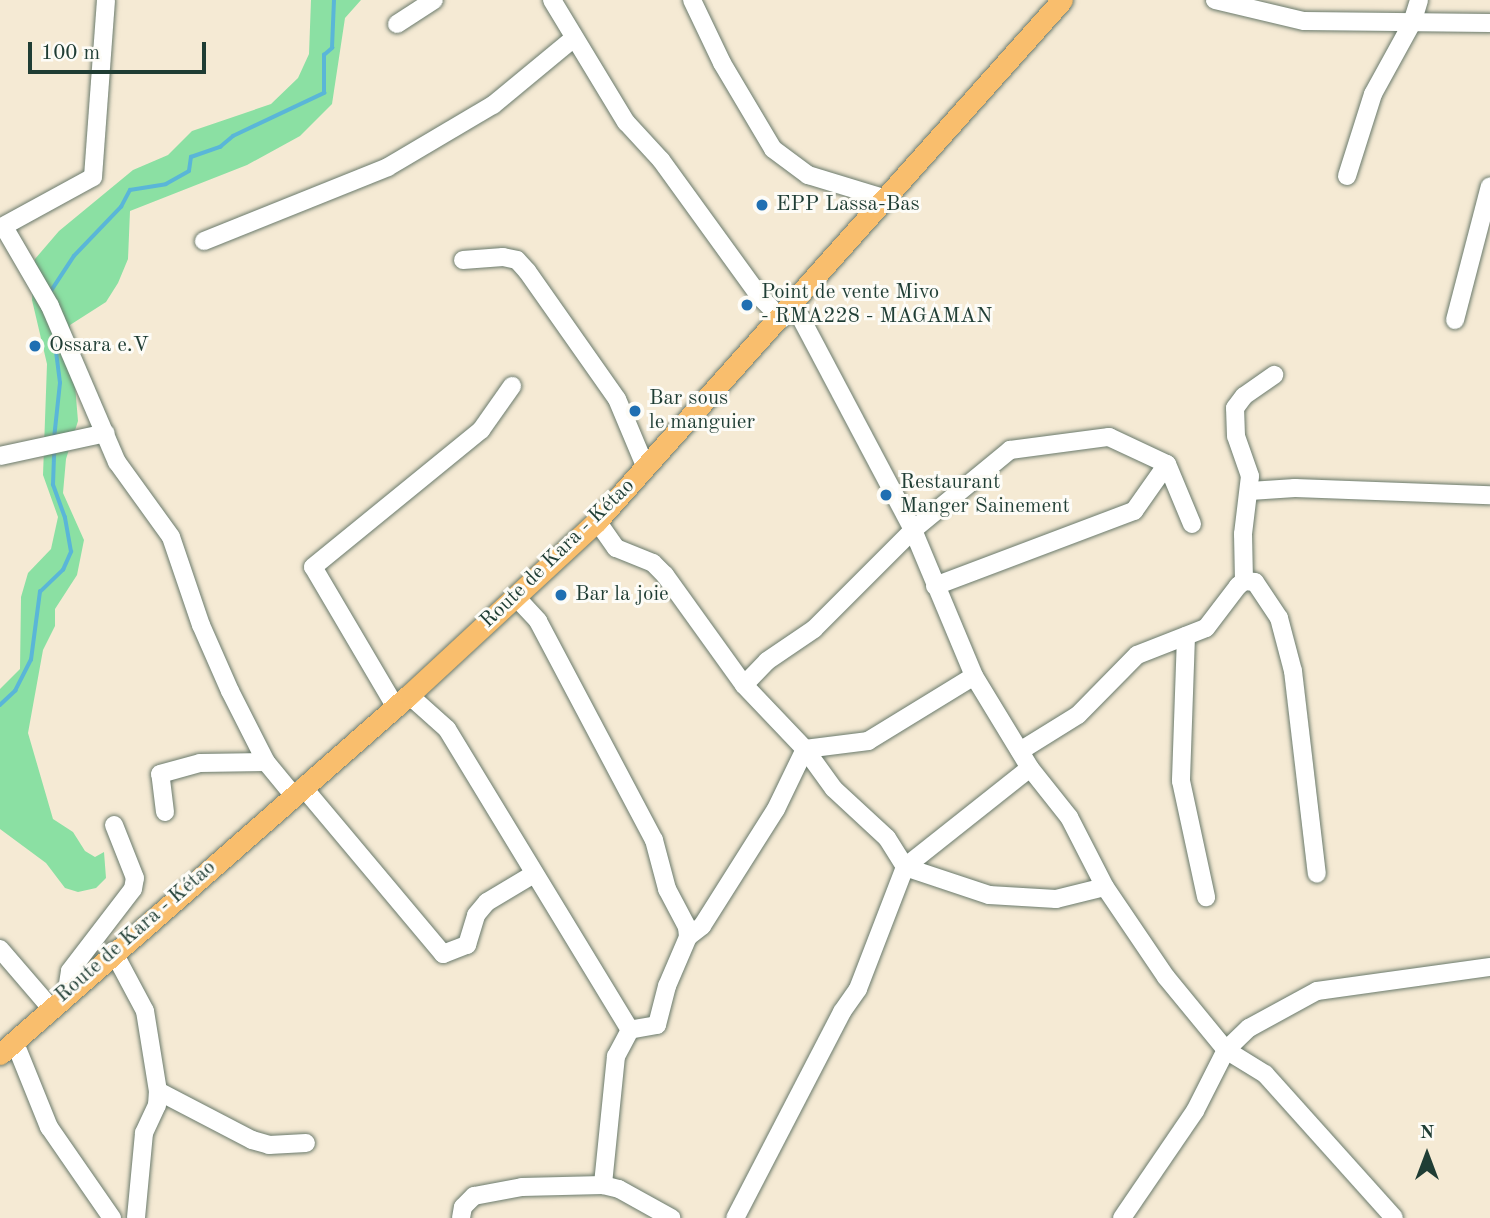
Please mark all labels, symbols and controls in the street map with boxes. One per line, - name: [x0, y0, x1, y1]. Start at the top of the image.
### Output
- scale bar: [32, 28, 210, 72]
- text: 100 m: [41, 43, 100, 64]
- place label: EPP Lassa-Bas: [776, 192, 920, 218]
- marker: EPP Lassa-Bas: [754, 197, 770, 213]
- place label: Point de vente Mivo - RMA228 - MAGAMAN: [761, 280, 992, 330]
- marker: Point de vente Mivo - RMA228 - MAGAMAN: [739, 297, 755, 313]
- place label: Ossara e.V: [49, 333, 149, 359]
- marker: Ossara e.V: [27, 338, 43, 354]
- place label: Bar sous le manguier: [649, 386, 755, 436]
- marker: Bar sous le manguier: [627, 403, 643, 419]
- place label: Restaurant Manger Sainement: [900, 470, 1070, 520]
- street label: Route de Kara - Kétao: [476, 474, 640, 634]
- marker: Restaurant Manger Sainement: [878, 487, 894, 503]
- place label: Bar la joie: [575, 582, 669, 608]
- marker: Bar la joie: [553, 587, 569, 603]
- street label: Route de Kara - Kétao: [51, 855, 221, 1009]
- north arrow: [1392, 1120, 1462, 1190]
- text: N: [1420, 1124, 1434, 1143]

